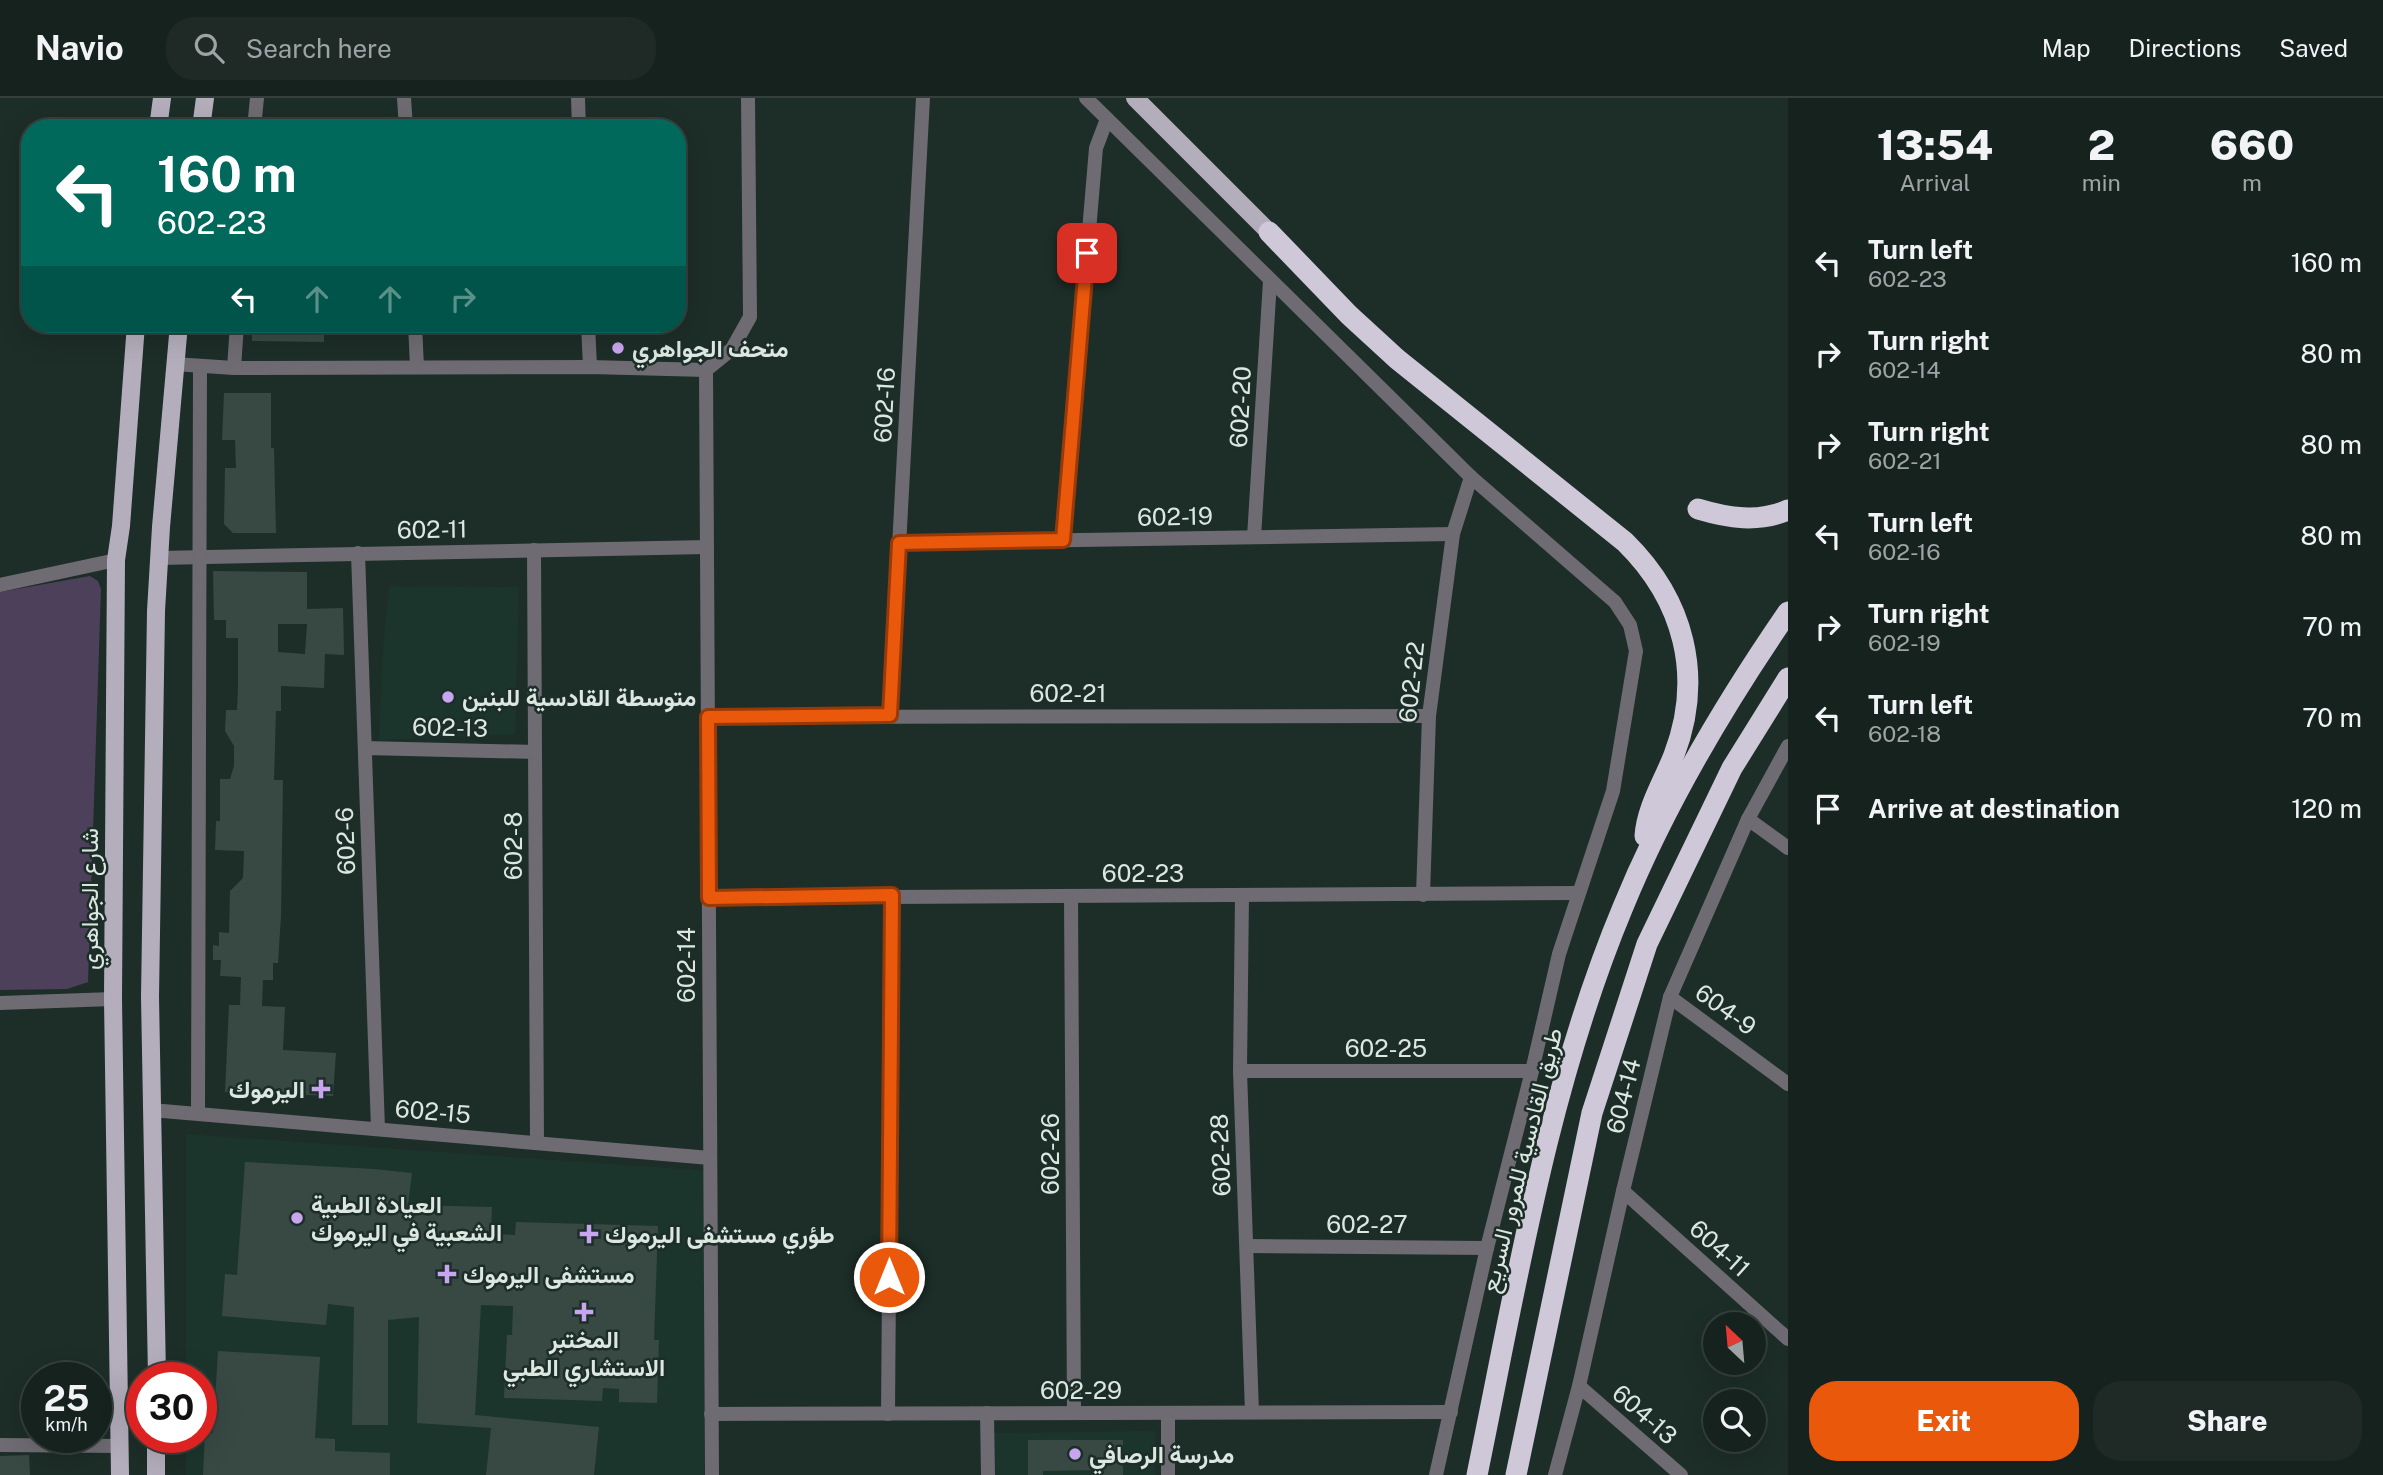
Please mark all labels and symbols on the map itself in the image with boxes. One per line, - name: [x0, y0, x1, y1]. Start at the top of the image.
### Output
- pin: [1057, 223, 1117, 283]
- place label: متحف الجواهري: [632, 334, 789, 369]
- marker: متحف الجواهري: [610, 340, 626, 356]
- street label: 602-20: [1224, 365, 1256, 449]
- street label: 602-16: [868, 366, 900, 444]
- street label: 602-19: [1137, 501, 1213, 531]
- street label: 602-11: [396, 514, 468, 544]
- street label: 602-22: [1393, 640, 1429, 724]
- street label: 602-21: [1030, 679, 1106, 707]
- place label: متوسطة القادسية للبنين: [462, 683, 696, 713]
- marker: متوسطة القادسية للبنين: [440, 689, 456, 705]
- street label: 602-13: [412, 712, 488, 742]
- street label: 602-6: [330, 807, 360, 875]
- street label: 602-8: [499, 812, 527, 880]
- street label: شارع الجواهري: [75, 828, 109, 970]
- street label: 602-23: [1102, 859, 1184, 887]
- street label: 602-14: [672, 927, 700, 1003]
- street label: 604-9: [1690, 978, 1762, 1040]
- street label: طريق القادسية للمرور السريع: [1475, 1025, 1571, 1296]
- street label: 602-25: [1345, 1034, 1427, 1062]
- street label: 604-14: [1600, 1055, 1646, 1137]
- place label: اليرموك: [229, 1075, 305, 1105]
- marker: اليرموك: [311, 1079, 331, 1099]
- street label: 602-15: [394, 1094, 472, 1128]
- street label: 602-26: [1036, 1113, 1064, 1195]
- street label: 602-28: [1205, 1113, 1235, 1197]
- place label: العيادة الطبية الشعبية في اليرموك: [311, 1190, 502, 1253]
- marker: العيادة الطبية الشعبية في اليرموك: [289, 1210, 305, 1226]
- street label: 602-27: [1326, 1210, 1408, 1238]
- street label: 604-11: [1684, 1214, 1756, 1282]
- place label: طؤري مستشفى اليرموك: [605, 1220, 835, 1255]
- marker: طؤري مستشفى اليرموك: [579, 1224, 599, 1244]
- position arrow: [852, 1240, 926, 1314]
- place label: مستشفى اليرموك: [463, 1260, 635, 1290]
- marker: مستشفى اليرموك: [437, 1264, 457, 1284]
- marker: المختبر الاستشاري الطبي: [574, 1302, 594, 1322]
- north arrow: [1703, 1312, 1766, 1376]
- place label: المختبر الاستشاري الطبي: [503, 1325, 665, 1388]
- speed limit sign: 30: [126, 1362, 217, 1453]
- street label: 602-29: [1040, 1376, 1122, 1404]
- street label: 604-13: [1607, 1378, 1683, 1450]
- place label: مدرسة الرصافي: [1089, 1440, 1234, 1475]
- marker: مدرسة الرصافي: [1067, 1446, 1083, 1462]

